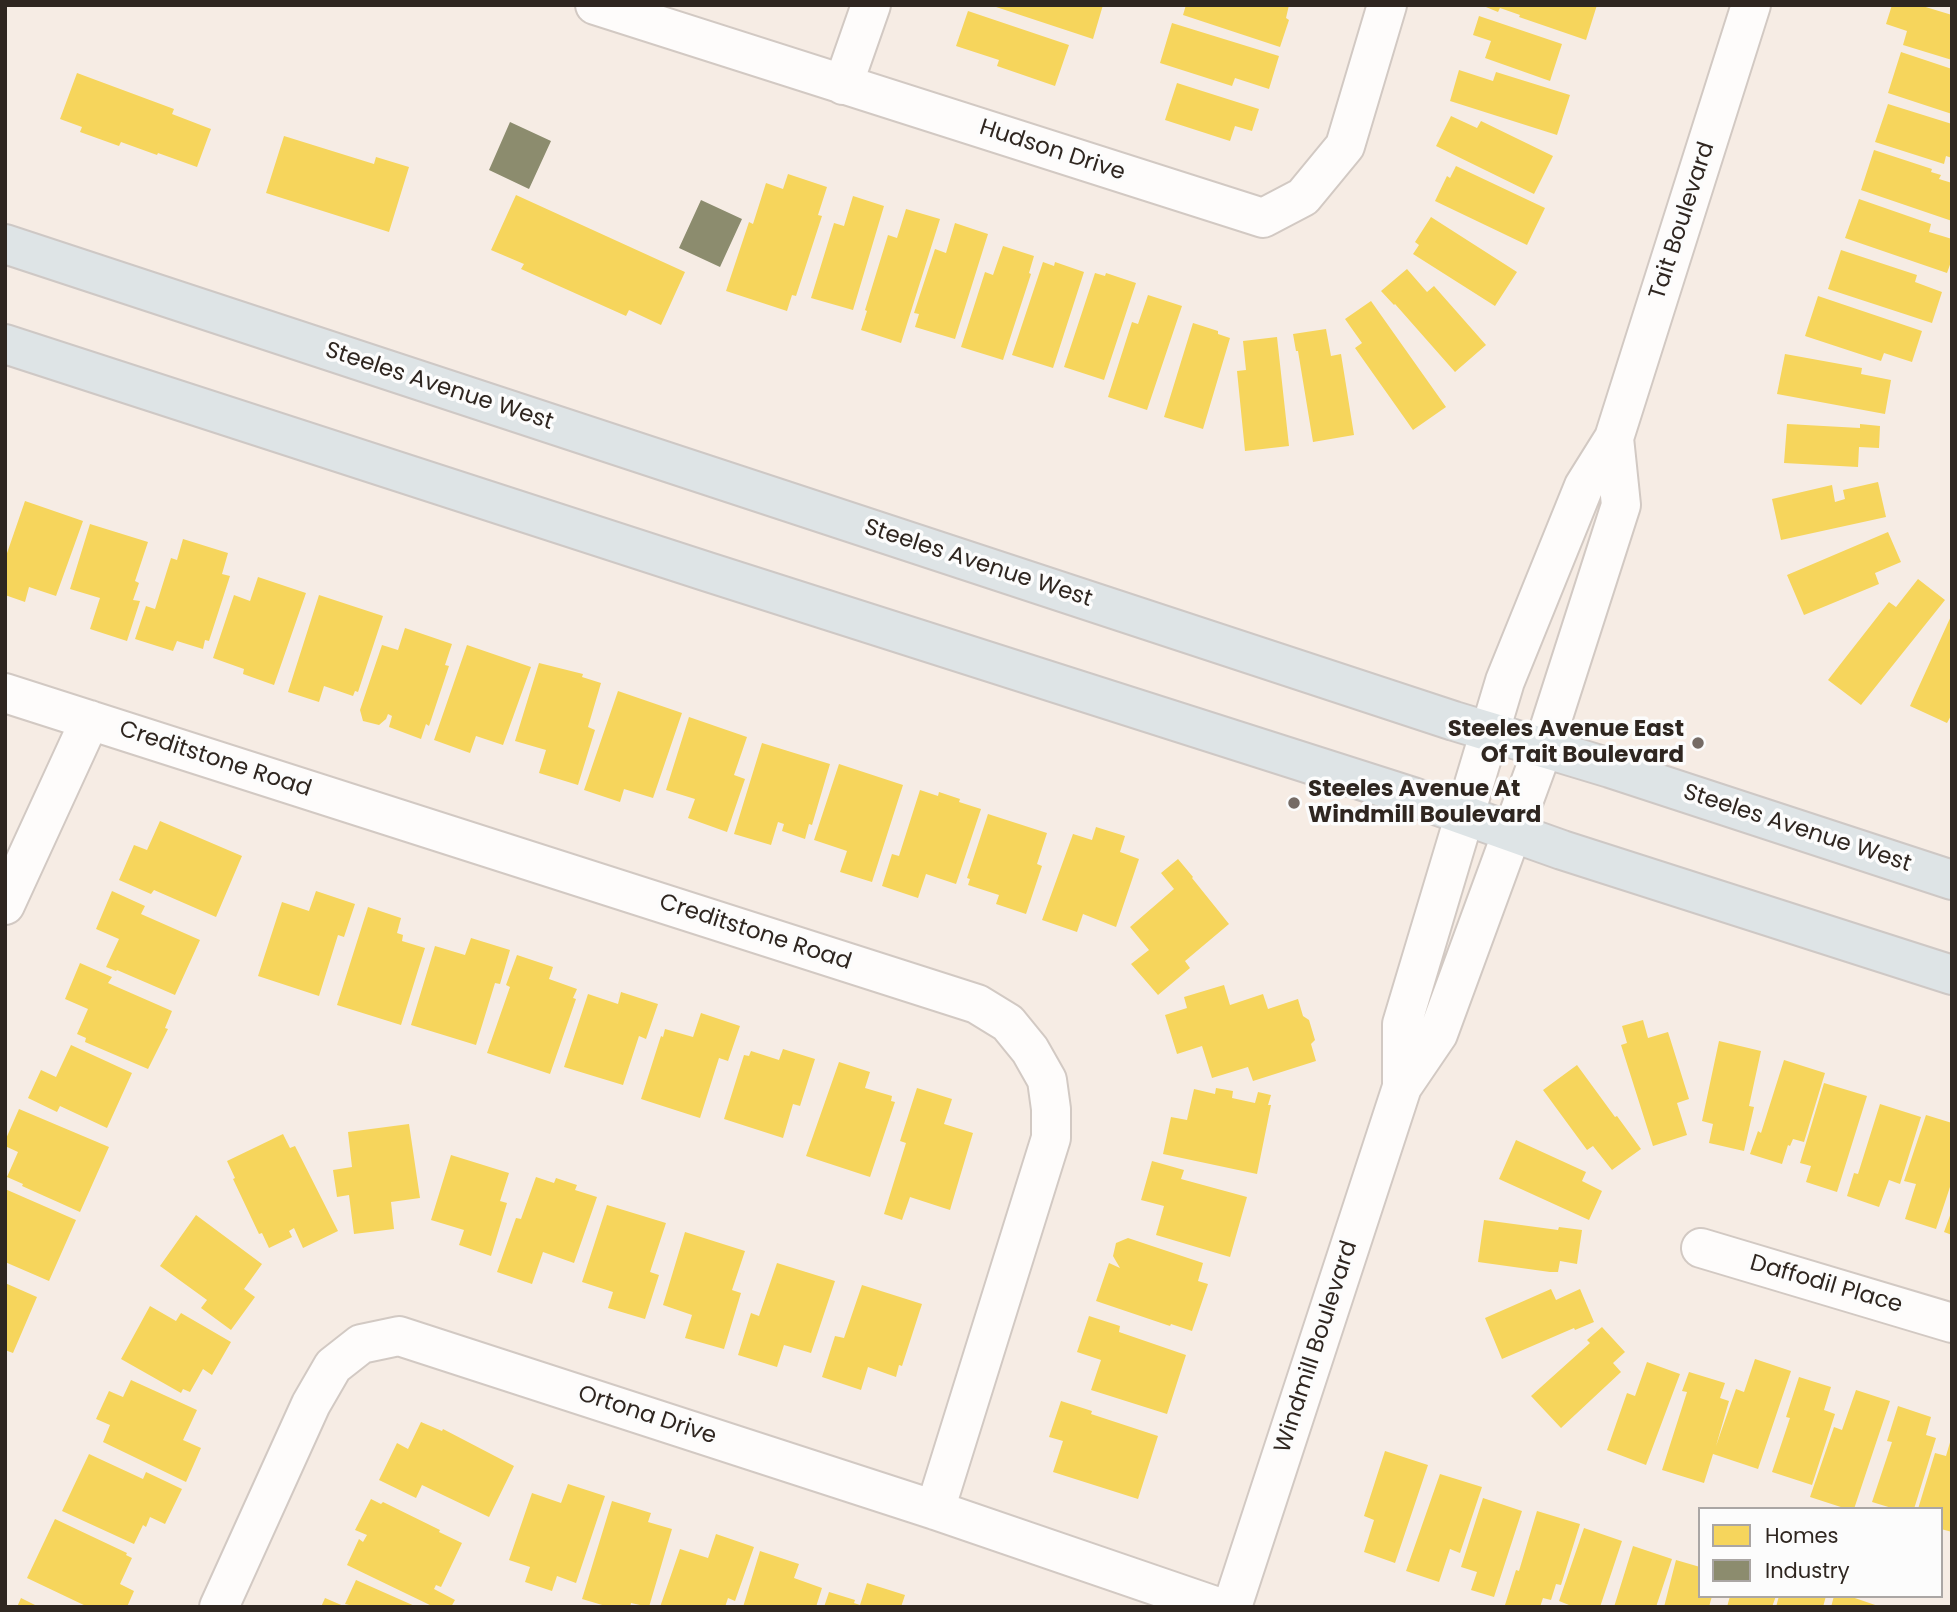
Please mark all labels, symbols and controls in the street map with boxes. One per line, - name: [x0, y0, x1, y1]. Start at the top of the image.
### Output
- street label: Hudson Drive: [976, 114, 1128, 188]
- street label: Tait Boulevard: [1645, 139, 1721, 303]
- street label: Steeles Avenue West: [322, 337, 556, 437]
- street label: Steeles Avenue West: [861, 514, 1095, 614]
- street label: Creditstone Road: [116, 716, 314, 804]
- place label: Steeles Avenue East Of Tait Boulevard: [1448, 716, 1684, 770]
- marker: Steeles Avenue East Of Tait Boulevard: [1690, 735, 1706, 751]
- place label: Steeles Avenue At Windmill Boulevard: [1308, 776, 1541, 830]
- street label: Steeles Avenue West: [1680, 779, 1914, 879]
- marker: Steeles Avenue At Windmill Boulevard: [1286, 795, 1302, 811]
- street label: Creditstone Road: [656, 889, 854, 977]
- street label: Windmill Boulevard: [1270, 1238, 1364, 1456]
- street label: Daffodil Place: [1747, 1250, 1905, 1320]
- street label: Ortona Drive: [574, 1381, 720, 1451]
- legend: [1698, 1507, 1943, 1598]
- text: Homes: [1765, 1521, 1839, 1550]
- text: Industry: [1765, 1556, 1850, 1585]

